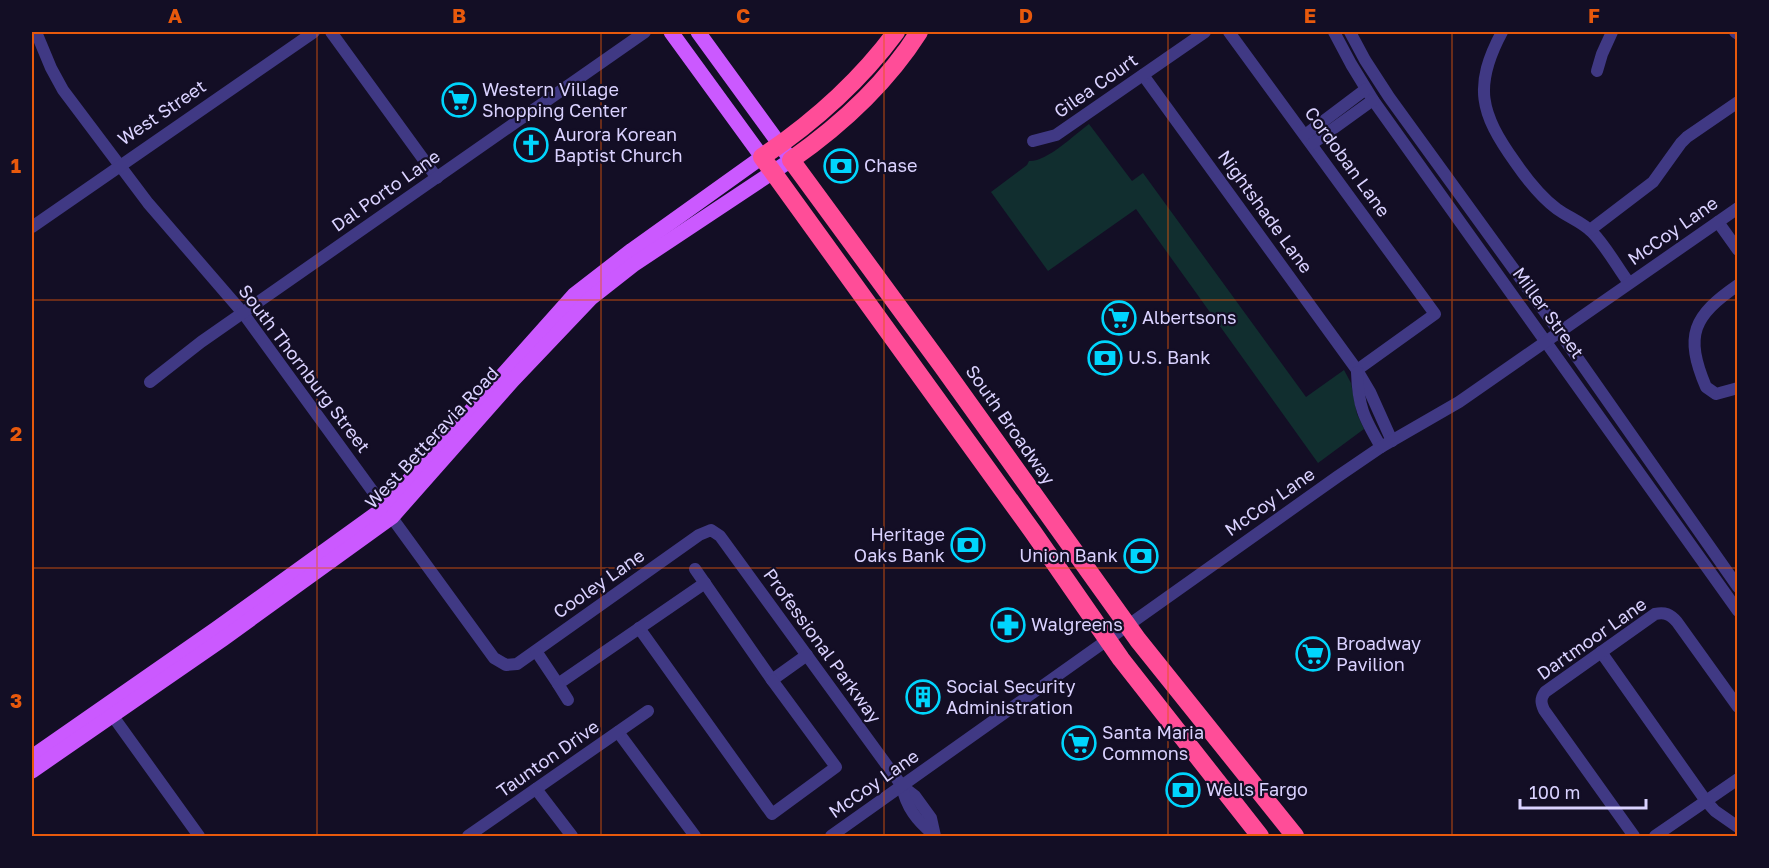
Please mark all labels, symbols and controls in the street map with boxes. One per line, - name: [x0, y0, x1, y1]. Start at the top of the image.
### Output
- text: A: [168, 3, 182, 27]
- text: B: [452, 3, 466, 27]
- text: C: [736, 3, 750, 27]
- text: D: [1019, 3, 1033, 27]
- text: E: [1304, 3, 1316, 27]
- text: F: [1588, 3, 1600, 27]
- street label: Gilea Court: [1050, 48, 1141, 122]
- street label: West Street: [113, 75, 210, 150]
- place label: Western Village Shopping Center: [482, 78, 627, 121]
- supermarket icon: Western Village Shopping Center: [441, 82, 477, 118]
- street label: Cordoban Lane: [1301, 102, 1395, 221]
- place label: Aurora Korean Baptist Church: [554, 123, 682, 166]
- church icon: Aurora Korean Baptist Church: [513, 127, 549, 163]
- street label: Dal Porto Lane: [327, 145, 444, 236]
- street label: Nightshade Lane: [1214, 146, 1318, 277]
- bank icon: Chase: [823, 148, 859, 184]
- text: 1: [11, 153, 21, 177]
- place label: Chase: [864, 154, 917, 176]
- street label: McCoy Lane: [1623, 191, 1722, 269]
- street label: Miller Street: [1508, 263, 1589, 362]
- street label: South Thornburg Street: [234, 280, 375, 457]
- supermarket icon: Albertsons: [1101, 300, 1137, 336]
- place label: Albertsons: [1142, 306, 1237, 328]
- bank icon: U.S. Bank: [1087, 340, 1123, 376]
- place label: U.S. Bank: [1128, 346, 1211, 368]
- street label: South Broadway: [961, 360, 1060, 488]
- street label: West Betteravia Road: [360, 362, 503, 513]
- text: 2: [10, 421, 22, 445]
- street label: McCoy Lane: [1220, 462, 1319, 540]
- place label: Heritage Oaks Bank: [854, 523, 945, 566]
- bank icon: Heritage Oaks Bank: [950, 527, 986, 563]
- bank icon: Union Bank: [1123, 538, 1159, 574]
- street label: Cooley Lane: [549, 544, 648, 623]
- place label: Union Bank: [1019, 544, 1118, 566]
- street label: Professional Parkway: [759, 564, 886, 727]
- street label: Dartmoor Lane: [1532, 592, 1650, 684]
- pharmacy icon: Walgreens: [990, 607, 1026, 643]
- place label: Walgreens: [1031, 613, 1123, 635]
- place label: Broadway Pavilion: [1336, 632, 1421, 675]
- supermarket icon: Broadway Pavilion: [1295, 636, 1331, 672]
- place label: Social Security Administration: [946, 675, 1076, 718]
- building icon: Social Security Administration: [905, 679, 941, 715]
- text: 3: [10, 688, 22, 712]
- street label: Taunton Drive: [492, 715, 603, 802]
- place label: Santa Maria Commons: [1102, 721, 1204, 764]
- supermarket icon: Santa Maria Commons: [1061, 725, 1097, 761]
- street label: McCoy Lane: [824, 744, 923, 822]
- bank icon: Wells Fargo: [1165, 772, 1201, 808]
- scale bar: [1520, 772, 1646, 810]
- place label: Wells Fargo: [1206, 778, 1308, 800]
- text: 100 m: [1529, 781, 1580, 803]

